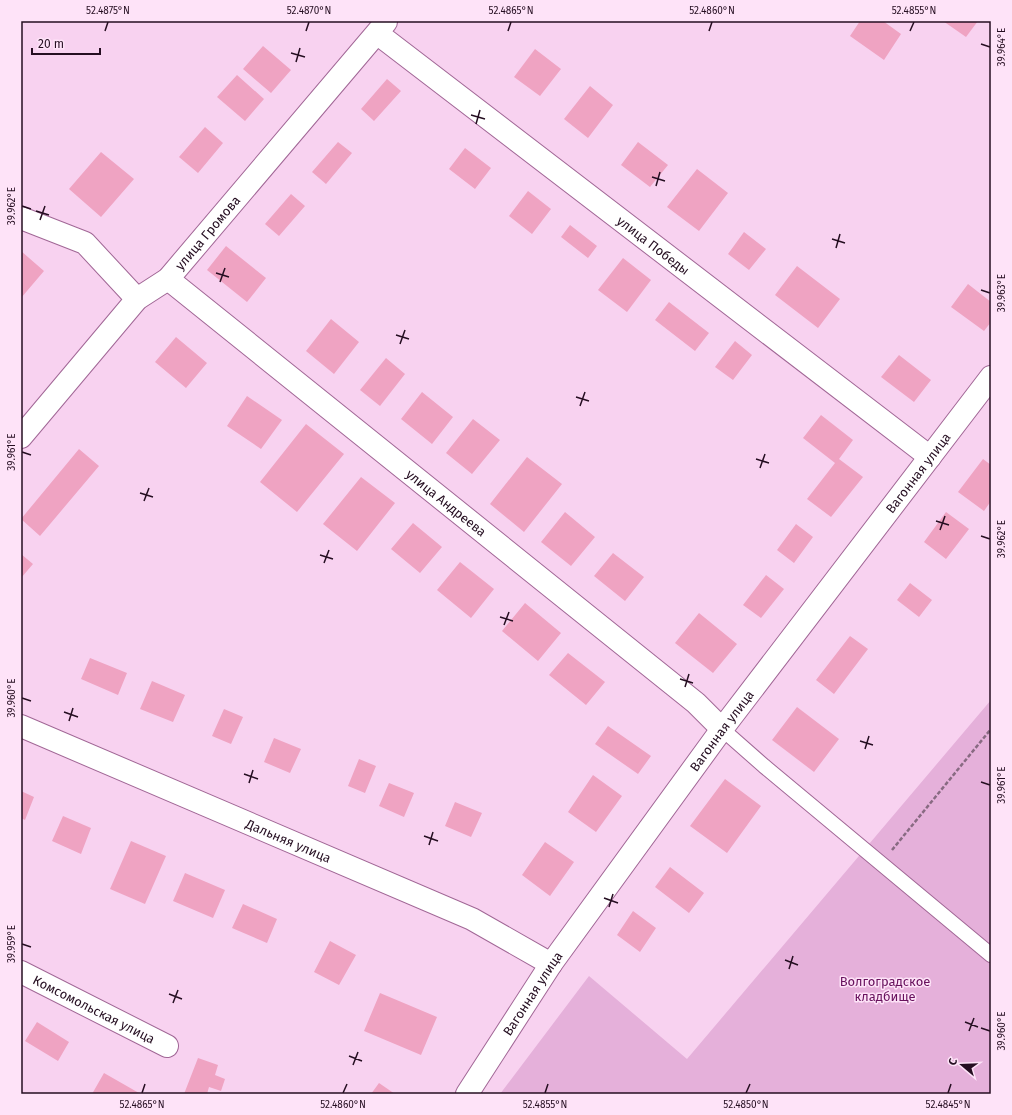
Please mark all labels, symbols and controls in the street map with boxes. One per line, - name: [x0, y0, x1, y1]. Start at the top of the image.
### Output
- text: 52.4875°N: [86, 5, 130, 17]
- text: 52.4870°N: [287, 5, 331, 17]
- text: 52.4865°N: [489, 5, 534, 17]
- text: 52.4860°N: [689, 5, 735, 17]
- text: 52.4855°N: [892, 5, 936, 17]
- text: 39.964°E: [996, 28, 1008, 66]
- scale bar: [32, 30, 100, 56]
- text: 20 m: [38, 37, 64, 51]
- text: 39.962°E: [6, 187, 18, 225]
- street label: улица Громова: [172, 193, 243, 273]
- street label: улица Победы: [614, 213, 693, 278]
- text: 39.963°E: [996, 274, 1008, 312]
- street label: Вагонная улица: [882, 429, 953, 516]
- text: 39.961°E: [6, 433, 18, 471]
- street label: улица Андреева: [403, 466, 489, 539]
- text: 39.962°E: [996, 520, 1008, 558]
- text: 39.960°E: [6, 678, 18, 718]
- street label: Вагонная улица: [686, 687, 757, 774]
- text: 39.961°E: [996, 766, 1008, 804]
- street label: Дальняя улица: [243, 815, 333, 865]
- text: 39.959°E: [6, 925, 18, 963]
- street label: Вагонная улица: [499, 948, 565, 1038]
- street label: Комсомольская улица: [31, 972, 158, 1046]
- park label: Волгоградское кладбище: [840, 974, 930, 1004]
- text: 39.960°E: [996, 1011, 1008, 1051]
- north arrow: [942, 1045, 982, 1085]
- text: С: [946, 1056, 960, 1067]
- text: 52.4865°N: [120, 1099, 165, 1111]
- text: 52.4860°N: [320, 1099, 366, 1111]
- text: 52.4855°N: [523, 1099, 567, 1111]
- text: 52.4850°N: [723, 1099, 769, 1111]
- text: 52.4845°N: [926, 1099, 970, 1111]

